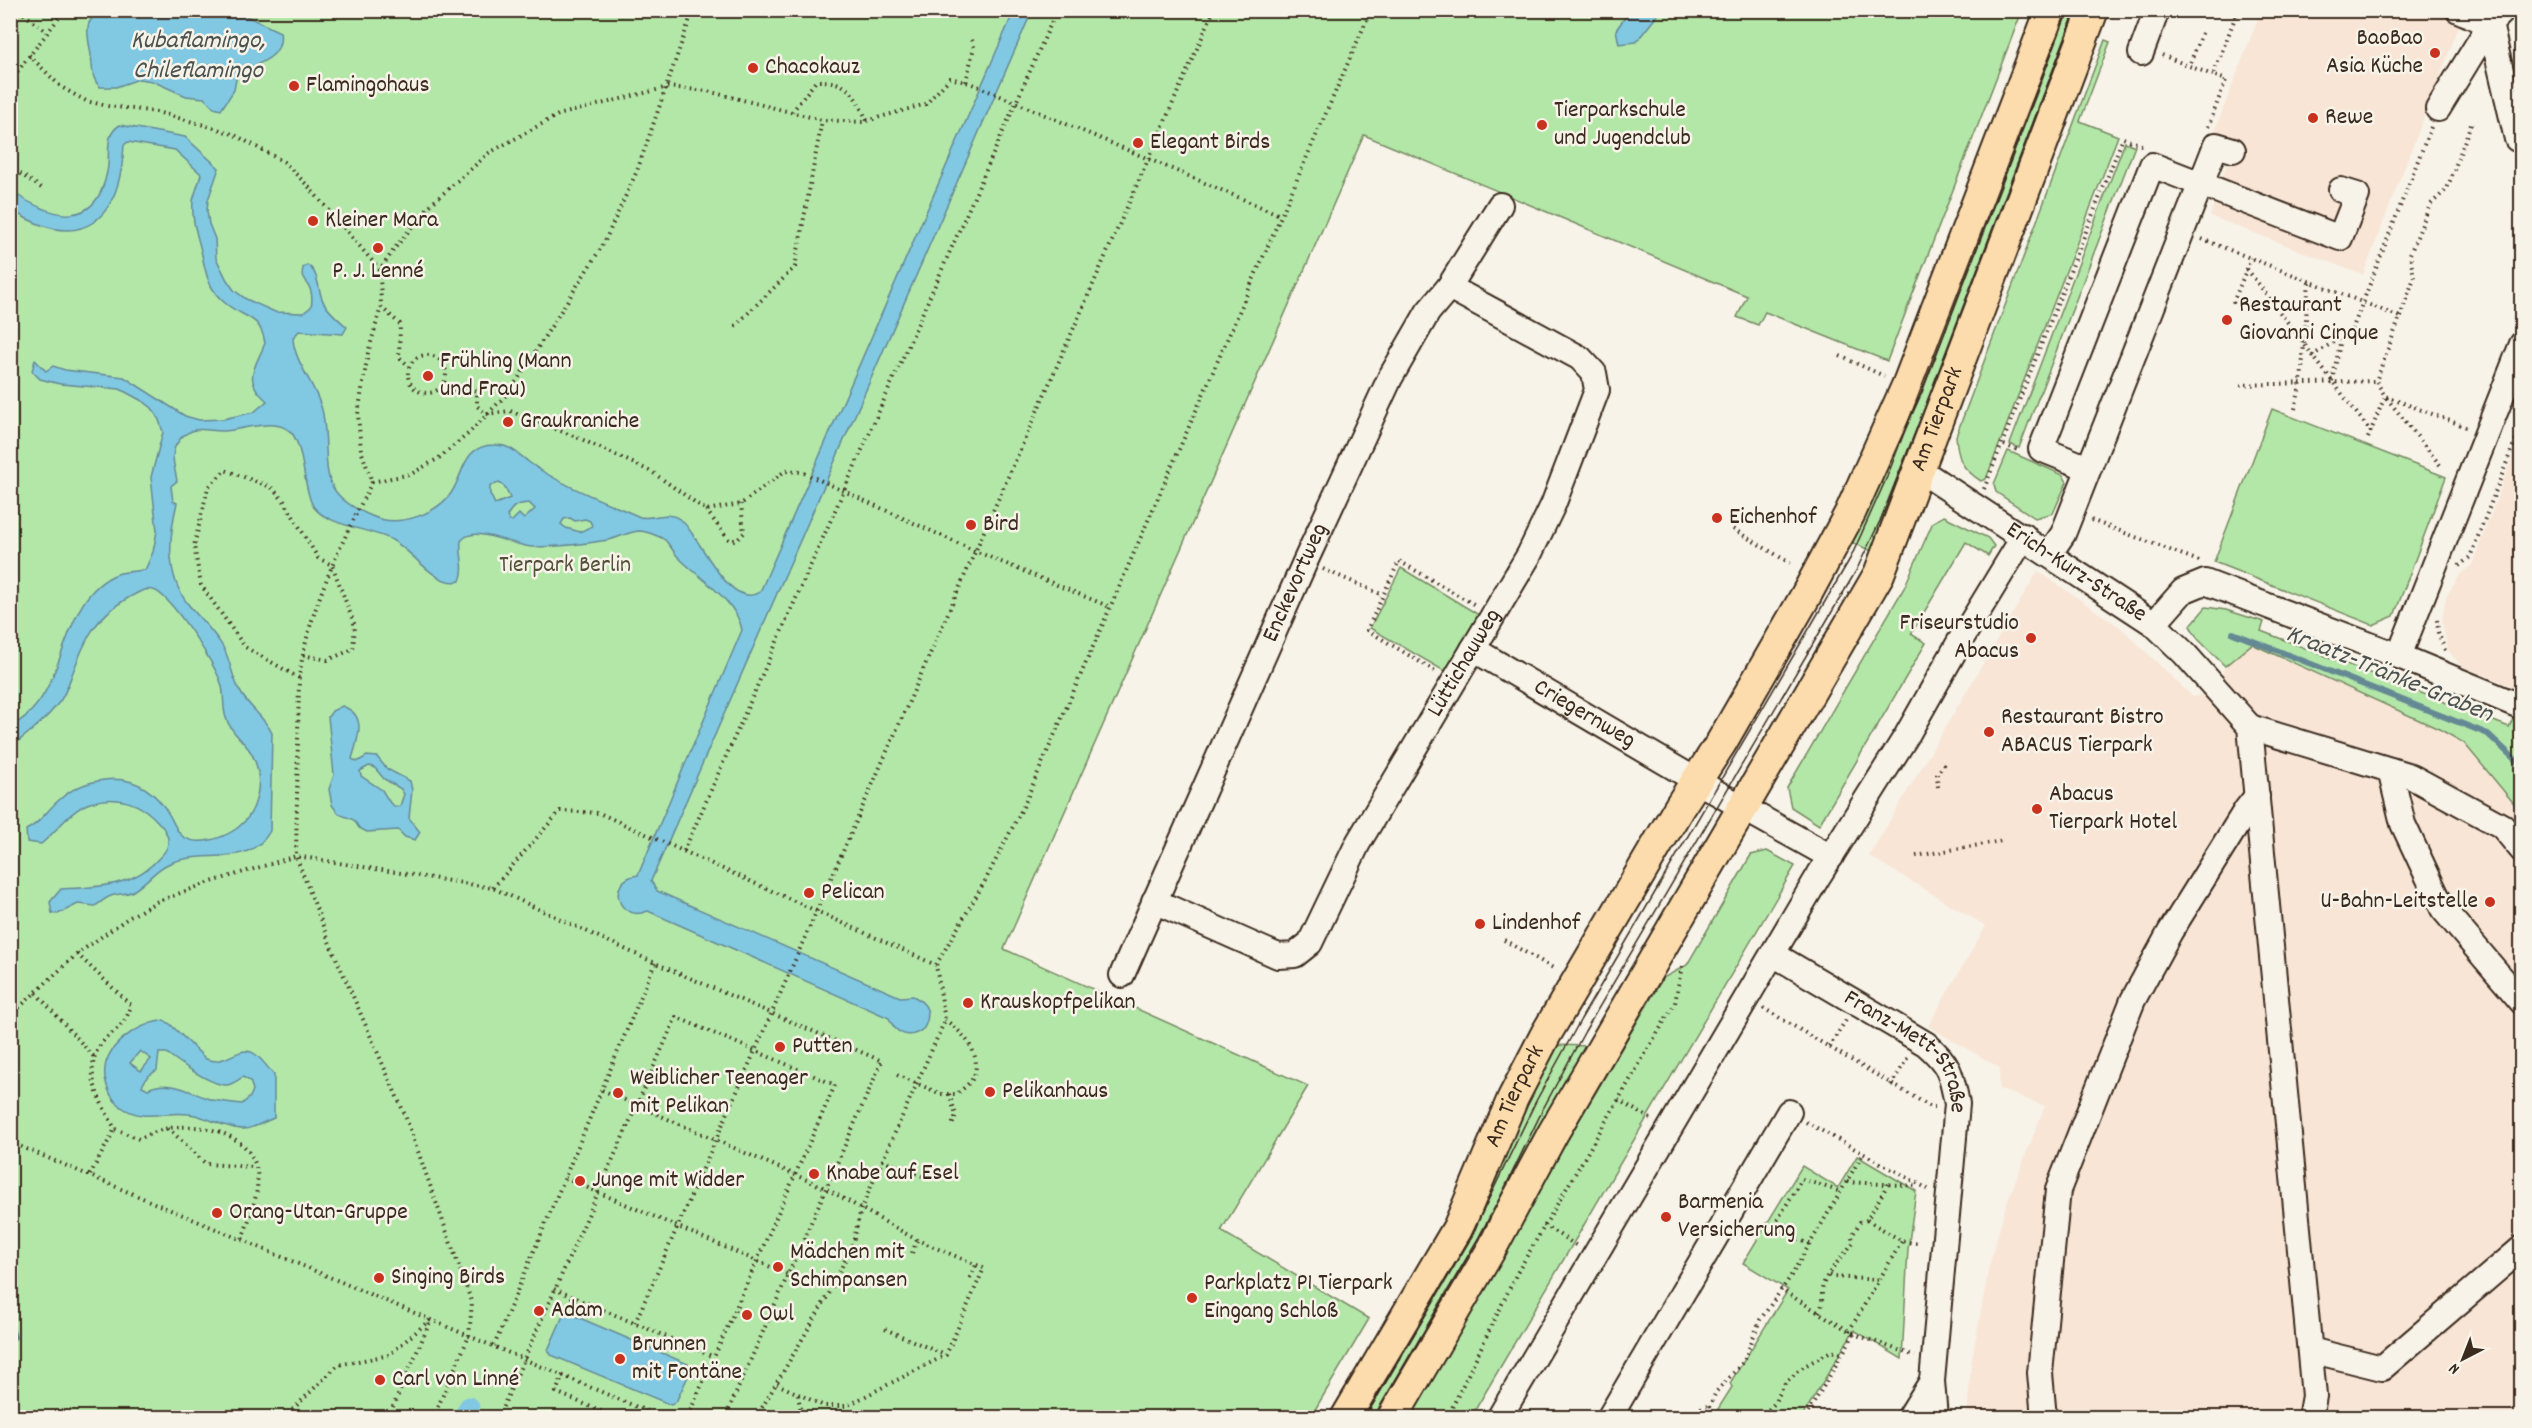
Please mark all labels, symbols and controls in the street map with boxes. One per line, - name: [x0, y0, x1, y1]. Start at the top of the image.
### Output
- place label: BaoBao Asia Küche: [2326, 22, 2423, 84]
- water label: Kubaflamingo, Chileflamingo: [131, 23, 265, 90]
- marker: BaoBao Asia Küche: [2428, 46, 2442, 60]
- place label: Chacokauz: [765, 51, 860, 85]
- marker: Chacokauz: [746, 61, 760, 75]
- place label: Flamingohaus: [306, 69, 430, 103]
- marker: Flamingohaus: [287, 79, 301, 93]
- place label: Tierparkschule und Jugendclub: [1554, 94, 1691, 156]
- place label: Rewe: [2325, 101, 2373, 135]
- marker: Rewe: [2306, 111, 2320, 125]
- marker: Tierparkschule und Jugendclub: [1535, 118, 1549, 132]
- place label: Elegant Birds: [1150, 126, 1270, 160]
- marker: Elegant Birds: [1131, 136, 1145, 150]
- place label: Kleiner Mara: [325, 204, 439, 238]
- marker: Kleiner Mara: [306, 214, 320, 228]
- marker: P. J. Lenné: [371, 241, 385, 255]
- place label: P. J. Lenné: [332, 255, 424, 289]
- place label: Restaurant Giovanni Cinque: [2239, 289, 2378, 351]
- marker: Restaurant Giovanni Cinque: [2220, 313, 2234, 327]
- place label: Frühling (Mann und Frau): [440, 345, 572, 407]
- street label: Am Tierpark: [1902, 362, 1973, 477]
- marker: Frühling (Mann und Frau): [421, 369, 435, 383]
- place label: Graukraniche: [520, 405, 639, 439]
- marker: Graukraniche: [501, 415, 515, 429]
- place label: Eichenhof: [1729, 501, 1817, 535]
- place label: Bird: [983, 508, 1019, 542]
- marker: Eichenhof: [1710, 511, 1724, 525]
- street label: Erich-Kurz-Straße: [1999, 514, 2153, 632]
- marker: Bird: [964, 518, 978, 532]
- street label: Enckevortweg: [1255, 518, 1338, 648]
- park label: Tierpark Berlin: [499, 549, 631, 583]
- street label: Lüttichauweg: [1419, 602, 1510, 724]
- place label: Friseurstudio Abacus: [1899, 607, 2019, 669]
- water label: Kraatz-Tränke-Graben: [2280, 617, 2499, 734]
- marker: Friseurstudio Abacus: [2024, 631, 2038, 645]
- street label: Criegernweg: [1527, 671, 1642, 758]
- place label: Restaurant Bistro ABACUS Tierpark: [2001, 701, 2164, 763]
- marker: Restaurant Bistro ABACUS Tierpark: [1982, 725, 1996, 739]
- place label: Abacus Tierpark Hotel: [2049, 778, 2177, 840]
- marker: Abacus Tierpark Hotel: [2030, 802, 2044, 816]
- place label: Pelican: [821, 876, 885, 910]
- place label: U-Bahn-Leitstelle: [2320, 885, 2478, 919]
- marker: Pelican: [802, 886, 816, 900]
- marker: U-Bahn-Leitstelle: [2483, 895, 2497, 909]
- place label: Lindenhof: [1492, 907, 1581, 941]
- marker: Lindenhof: [1473, 917, 1487, 931]
- street label: Franz-Mett-Straße: [1837, 982, 1974, 1114]
- place label: Krauskopfpelikan: [980, 986, 1136, 1020]
- marker: Krauskopfpelikan: [961, 996, 975, 1010]
- place label: Putten: [792, 1030, 853, 1064]
- street label: Am Tierpark: [1477, 1039, 1554, 1153]
- marker: Putten: [773, 1040, 787, 1054]
- place label: Weiblicher Teenager mit Pelikan: [630, 1062, 808, 1124]
- place label: Pelikanhaus: [1002, 1075, 1108, 1109]
- marker: Pelikanhaus: [983, 1085, 997, 1099]
- marker: Weiblicher Teenager mit Pelikan: [611, 1086, 625, 1100]
- place label: Knabe auf Esel: [826, 1157, 959, 1191]
- place label: Junge mit Widder: [592, 1164, 744, 1198]
- marker: Knabe auf Esel: [807, 1167, 821, 1181]
- marker: Junge mit Widder: [573, 1174, 587, 1188]
- place label: Barmenia Versicherung: [1678, 1186, 1796, 1248]
- place label: Orang-Utan-Gruppe: [229, 1196, 408, 1230]
- marker: Orang-Utan-Gruppe: [210, 1206, 224, 1220]
- marker: Barmenia Versicherung: [1659, 1210, 1673, 1224]
- place label: Mädchen mit Schimpansen: [790, 1236, 907, 1298]
- marker: Mädchen mit Schimpansen: [771, 1260, 785, 1274]
- place label: Singing Birds: [391, 1261, 505, 1295]
- place label: Parkplatz P1 Tierpark Eingang Schloß: [1204, 1267, 1393, 1329]
- marker: Singing Birds: [372, 1271, 386, 1285]
- marker: Parkplatz P1 Tierpark Eingang Schloß: [1185, 1291, 1199, 1305]
- place label: Adam: [551, 1294, 603, 1328]
- place label: Owl: [759, 1298, 794, 1332]
- marker: Adam: [532, 1304, 546, 1318]
- marker: Owl: [740, 1308, 754, 1322]
- place label: Brunnen mit Fontäne: [632, 1328, 742, 1390]
- north arrow: [2433, 1329, 2493, 1389]
- marker: Brunnen mit Fontäne: [613, 1352, 627, 1366]
- text: N: [2444, 1357, 2465, 1379]
- place label: Carl von Linné: [392, 1363, 519, 1397]
- marker: Carl von Linné: [373, 1373, 387, 1387]

